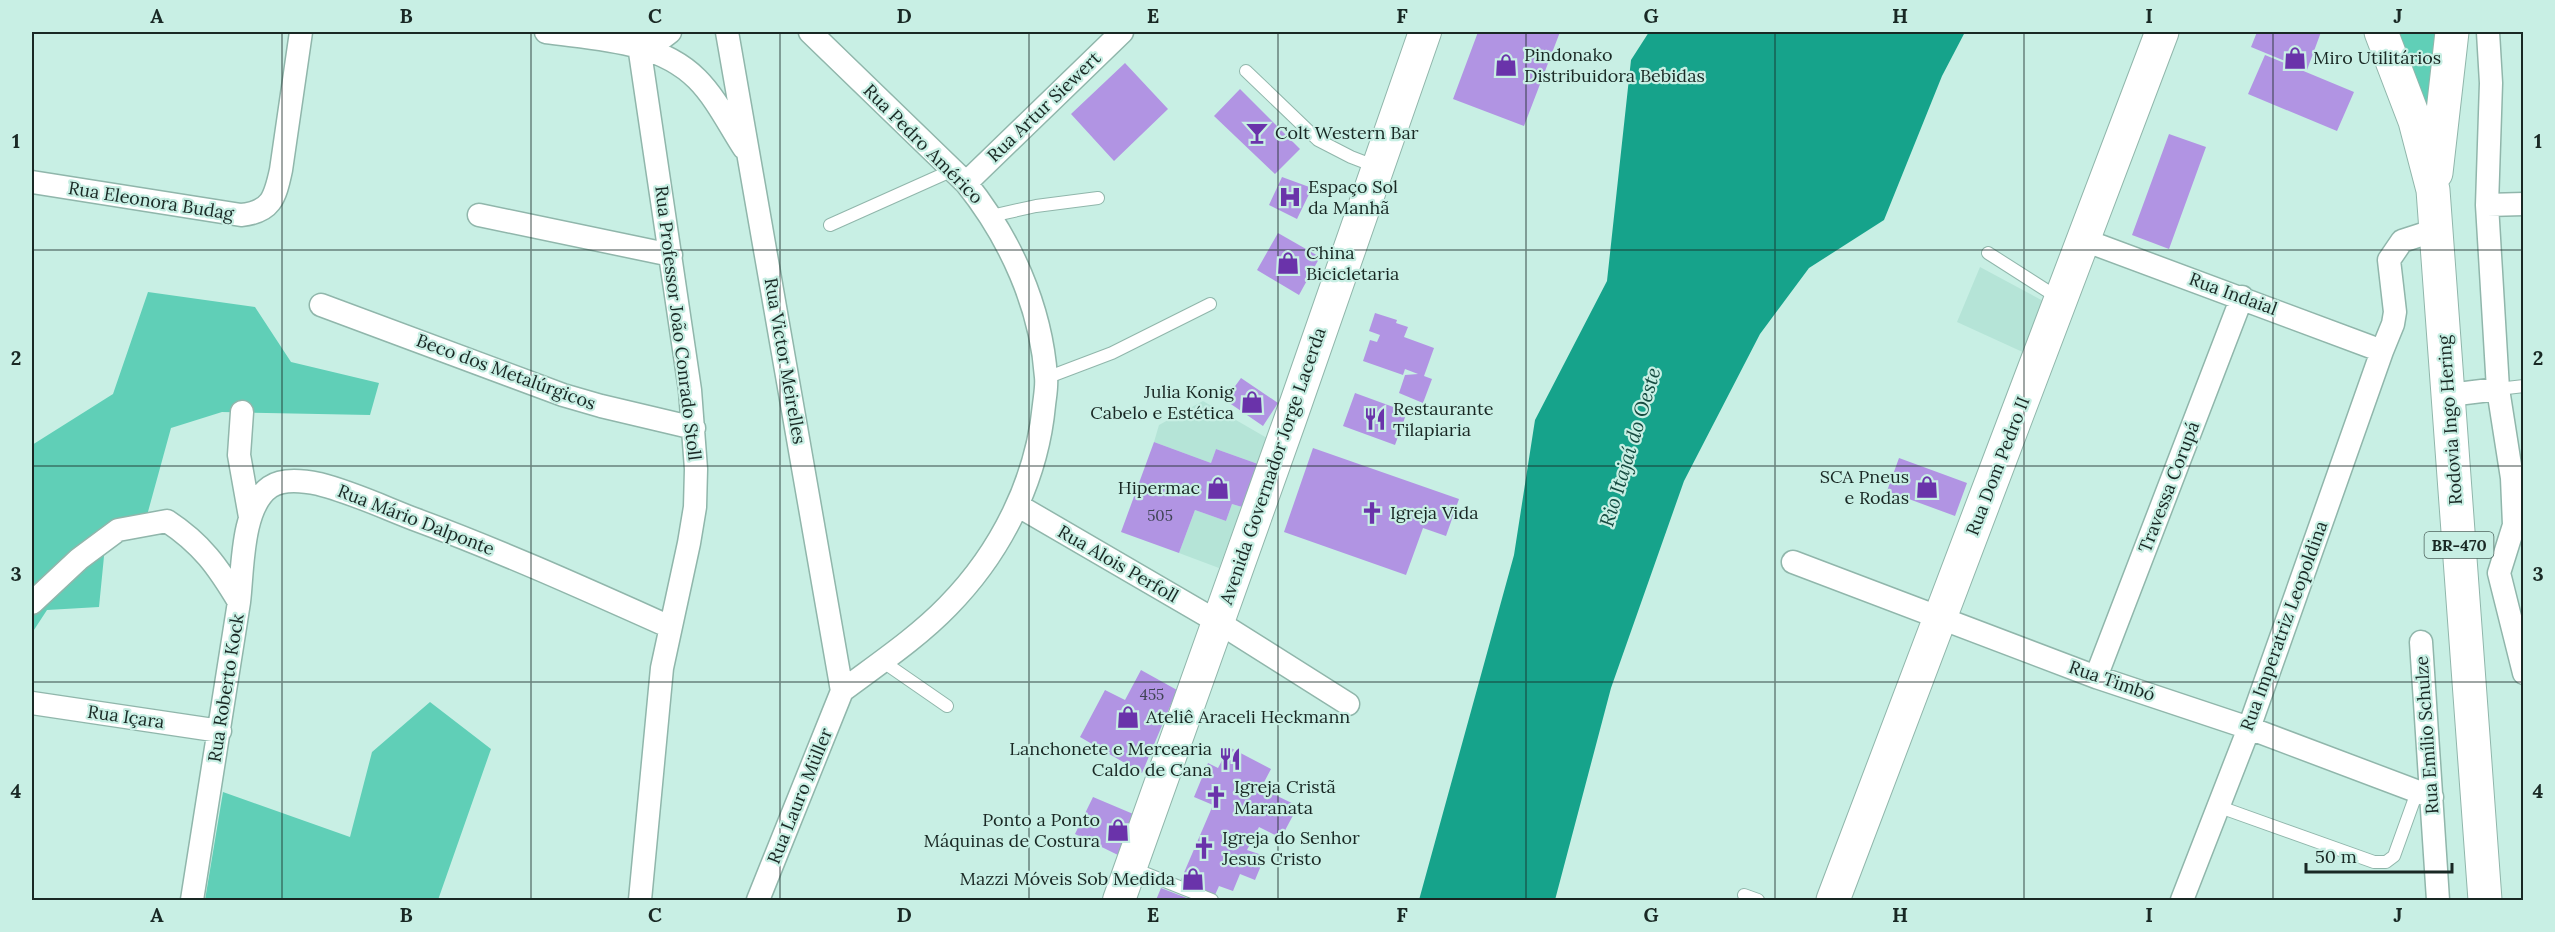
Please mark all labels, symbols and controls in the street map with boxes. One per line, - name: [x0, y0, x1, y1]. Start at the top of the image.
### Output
- text: A: [150, 3, 164, 28]
- text: B: [399, 3, 413, 28]
- text: C: [648, 3, 662, 28]
- text: D: [896, 3, 912, 28]
- text: E: [1147, 3, 1159, 28]
- text: F: [1396, 3, 1408, 28]
- text: G: [1643, 3, 1659, 28]
- text: H: [1892, 3, 1908, 28]
- text: I: [2145, 3, 2153, 28]
- text: J: [2393, 3, 2403, 28]
- place label: Pindonako Distribuidora Bebidas: [1524, 43, 1705, 87]
- shop icon: Miro Utilitários: [2282, 45, 2308, 71]
- place label: Miro Utilitários: [2313, 46, 2441, 69]
- street label: Rua Artur Siewert: [982, 47, 1105, 167]
- shop icon: Pindonako Distribuidora Bebidas: [1493, 52, 1519, 78]
- street label: Rua Pedro Américo: [859, 79, 988, 208]
- bar icon: Colt Western Bar: [1244, 120, 1270, 146]
- place label: Colt Western Bar: [1275, 121, 1419, 144]
- text: 1: [12, 128, 20, 153]
- text: 1: [2534, 128, 2542, 153]
- place label: Espaço Sol da Manhã: [1308, 175, 1398, 219]
- street label: Rua Eleonora Budag: [67, 176, 237, 225]
- street label: Rua Professor João Conrado Stoll: [650, 184, 707, 462]
- hospital icon: Espaço Sol da Manhã: [1277, 184, 1303, 210]
- place label: China Bicicletaria: [1306, 241, 1399, 285]
- shop icon: China Bicicletaria: [1275, 250, 1301, 276]
- street label: Rua Indaial: [2186, 267, 2281, 320]
- street label: Rua Victor Meirelles: [760, 276, 811, 446]
- street label: Avenida Governador Jorge Lacerda: [1214, 324, 1331, 608]
- street label: Beco dos Metalúrgicos: [413, 328, 599, 415]
- street label: Rodovia Ingo Hering: [2432, 333, 2467, 506]
- text: 2: [11, 345, 21, 370]
- text: 2: [2533, 345, 2543, 370]
- water label: Rio Itajaí do Oeste: [1593, 364, 1666, 529]
- place label: Julia Konig Cabelo e Estética: [1090, 380, 1235, 424]
- shop icon: Julia Konig Cabelo e Estética: [1239, 389, 1265, 415]
- street label: Rua Dom Pedro II: [1960, 393, 2035, 539]
- place label: Restaurante Tilapiaria: [1393, 397, 1494, 441]
- restaurant icon: Restaurante Tilapiaria: [1362, 406, 1388, 432]
- street label: Travessa Corupá: [2133, 418, 2204, 556]
- place label: SCA Pneus e Rodas: [1820, 465, 1909, 509]
- shop icon: SCA Pneus e Rodas: [1914, 474, 1940, 500]
- shop icon: Hipermac: [1205, 475, 1231, 501]
- place label: Hipermac: [1118, 476, 1200, 499]
- street label: Rua Mário Dalponte: [334, 479, 498, 560]
- church icon: Igreja Vida: [1359, 500, 1385, 526]
- place label: Igreja Vida: [1390, 501, 1478, 524]
- house number: 505: [1147, 506, 1173, 525]
- street label: Rua Imperatriz Leopoldina: [2235, 518, 2332, 734]
- street label: Rua Alois Perfoll: [1054, 520, 1183, 607]
- road number: BR-470: [2424, 532, 2494, 558]
- text: 3: [10, 561, 22, 586]
- text: 3: [2532, 561, 2544, 586]
- street label: Rua Roberto Kock: [202, 612, 249, 764]
- street label: Rua Timbó: [2066, 655, 2158, 706]
- street label: Rua Emílio Schulze: [2409, 655, 2444, 815]
- house number: 455: [1140, 685, 1164, 704]
- street label: Rua Içara: [86, 700, 166, 733]
- shop icon: Ateliê Araceli Heckmann: [1115, 704, 1141, 730]
- place label: Ateliê Araceli Heckmann: [1145, 705, 1350, 728]
- street label: Rua Lauro Müller: [762, 724, 837, 867]
- place label: Lanchonete e Mercearia Caldo de Cana: [1009, 737, 1212, 781]
- restaurant icon: Lanchonete e Mercearia Caldo de Cana: [1217, 746, 1243, 772]
- place label: Igreja Cristã Maranata: [1234, 775, 1336, 819]
- text: 4: [11, 778, 22, 803]
- text: 4: [2533, 778, 2544, 803]
- church icon: Igreja Cristã Maranata: [1203, 784, 1229, 810]
- place label: Ponto a Ponto Máquinas de Costura: [923, 808, 1100, 852]
- shop icon: Ponto a Ponto Máquinas de Costura: [1105, 817, 1131, 843]
- place label: Igreja do Senhor Jesus Cristo: [1221, 826, 1360, 870]
- church icon: Igreja do Senhor Jesus Cristo: [1191, 835, 1217, 861]
- scale bar: [2306, 836, 2452, 874]
- text: 50 m: [2315, 845, 2357, 868]
- shop icon: Mazzi Móveis Sob Medida: [1180, 866, 1206, 892]
- place label: Mazzi Móveis Sob Medida: [959, 867, 1175, 890]
- text: A: [150, 902, 164, 927]
- text: B: [399, 902, 413, 927]
- text: C: [648, 902, 662, 927]
- text: D: [896, 902, 912, 927]
- text: E: [1147, 902, 1159, 927]
- text: F: [1396, 902, 1408, 927]
- text: G: [1643, 902, 1659, 927]
- text: H: [1892, 902, 1908, 927]
- text: I: [2145, 902, 2153, 927]
- text: J: [2393, 902, 2403, 927]

